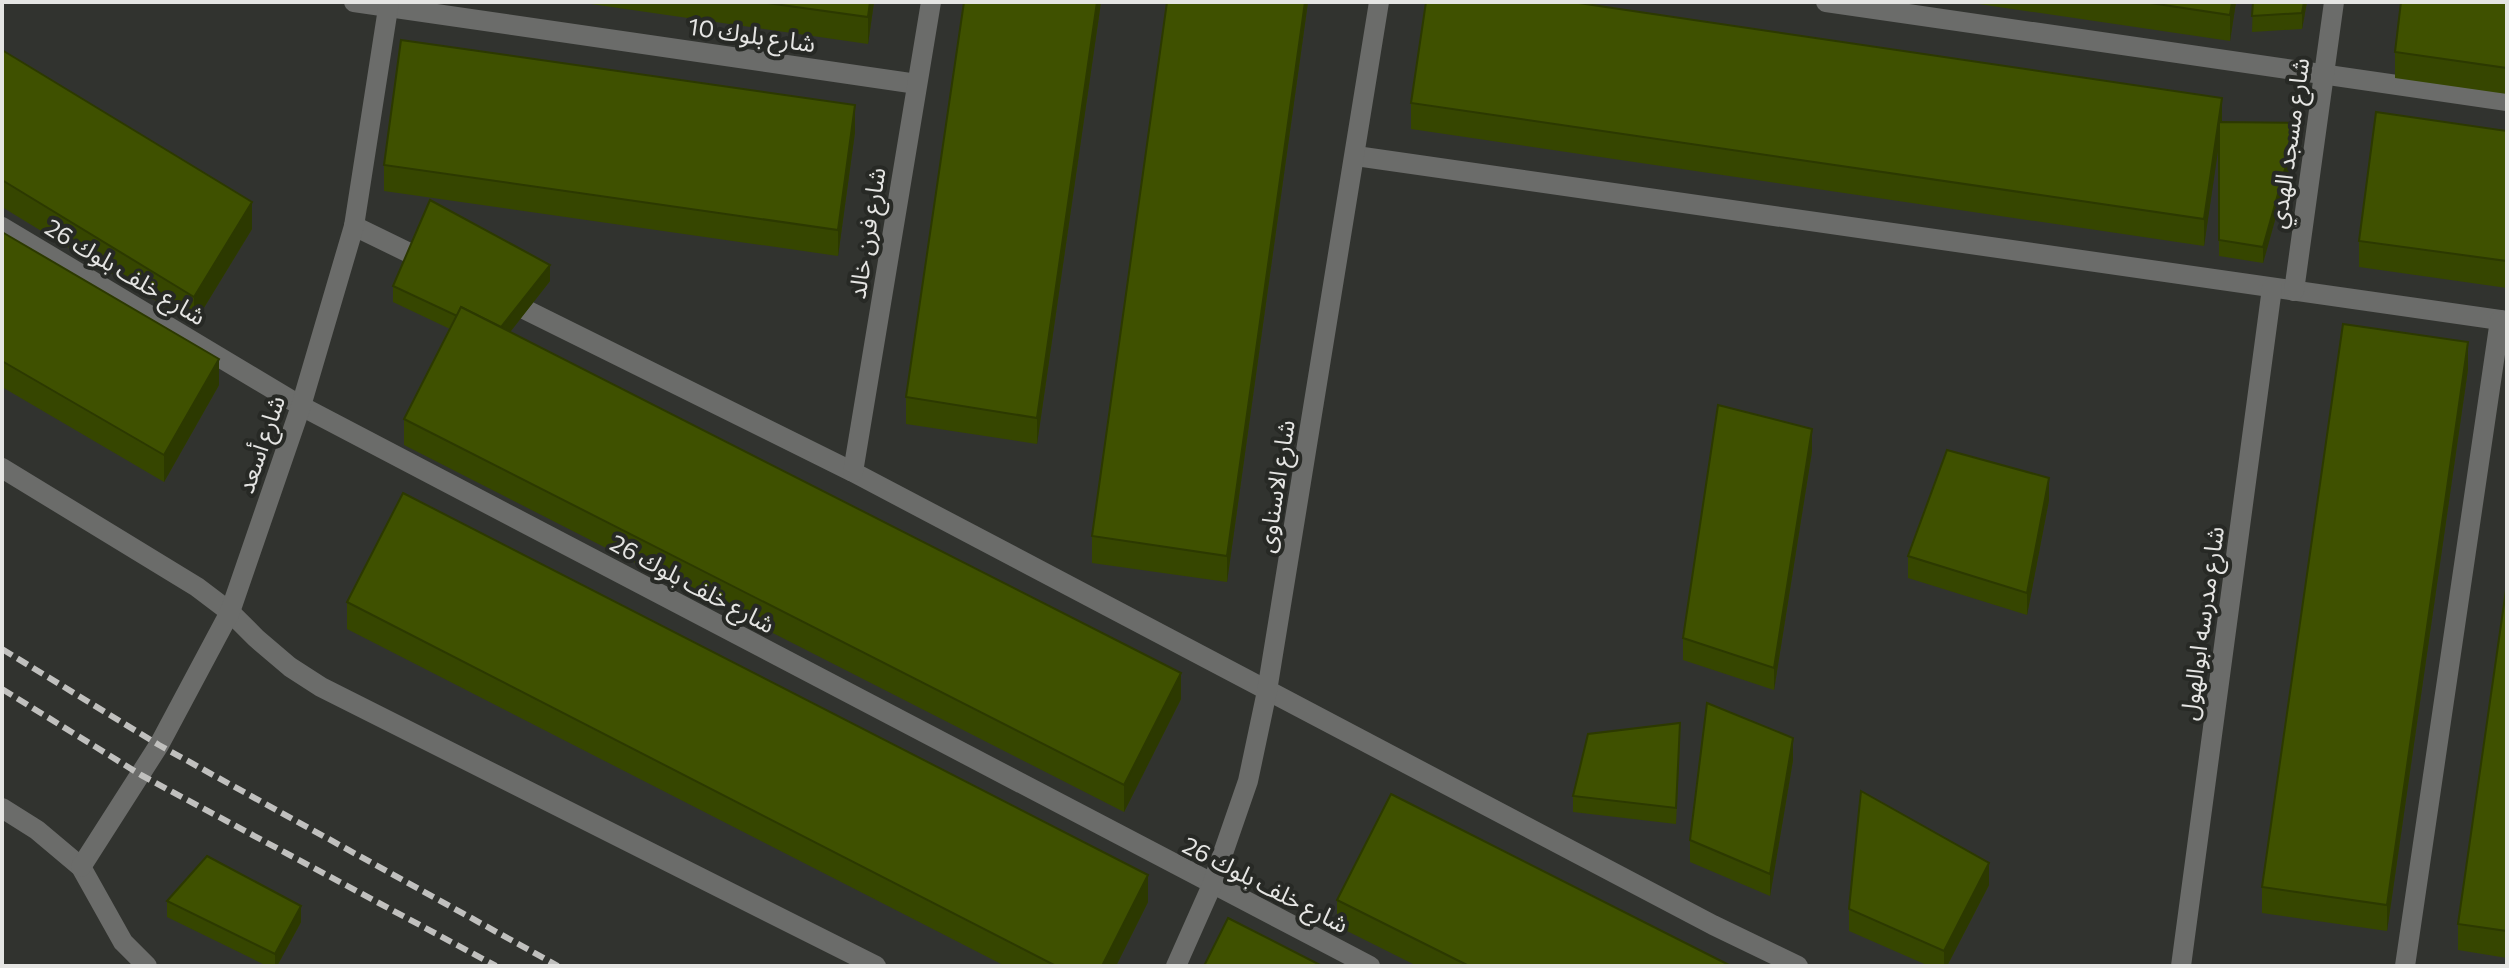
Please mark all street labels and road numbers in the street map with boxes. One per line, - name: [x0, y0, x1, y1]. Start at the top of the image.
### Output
- street label: شارع بلوك 10: [686, 11, 817, 61]
- street label: شارع مسجد الهدي: [2262, 56, 2320, 231]
- street label: شارع فرن خالد: [841, 165, 895, 301]
- street label: شارع خلف بلوك 26: [38, 212, 212, 334]
- street label: شارع أسعد: [230, 391, 294, 498]
- street label: شارع الاسناوى: [1250, 418, 1304, 555]
- street label: شارع مدرسه ابوالهول: [2173, 524, 2233, 722]
- street label: شارع خلف بلوك 26: [604, 527, 780, 642]
- street label: شارع خلف بلوك 26: [1176, 830, 1354, 942]

